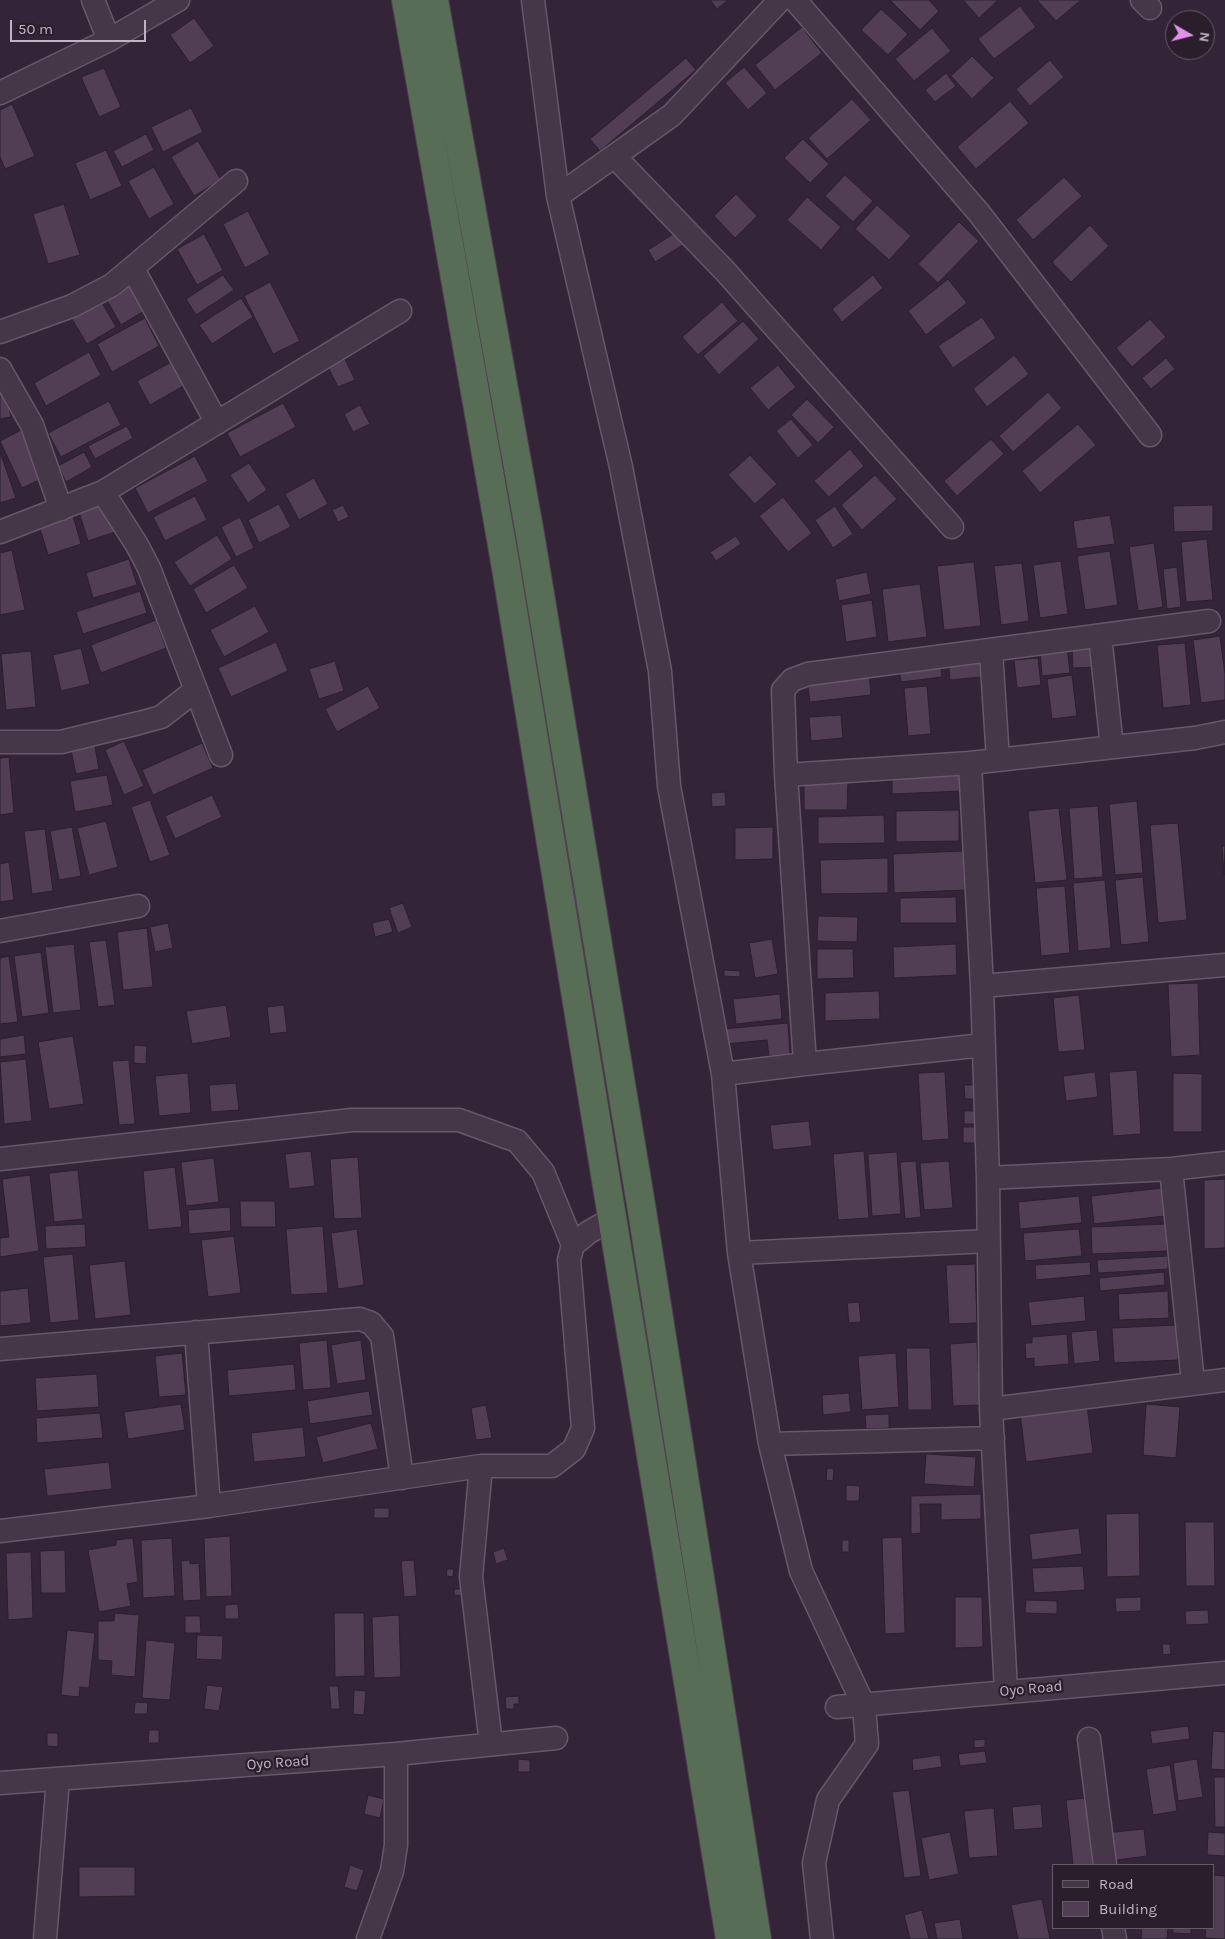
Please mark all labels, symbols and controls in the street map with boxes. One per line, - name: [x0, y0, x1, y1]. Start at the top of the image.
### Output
- scale bar: [12, 10, 149, 42]
- north arrow: [1165, 10, 1215, 60]
- text: 50 m: [18, 20, 53, 38]
- text: N: [1195, 31, 1213, 43]
- street label: Oyo Road: [999, 1677, 1063, 1701]
- street label: Oyo Road: [246, 1752, 310, 1774]
- legend: [1052, 1864, 1215, 1929]
- text: Road: [1099, 1875, 1134, 1893]
- text: Building: [1099, 1900, 1157, 1918]

